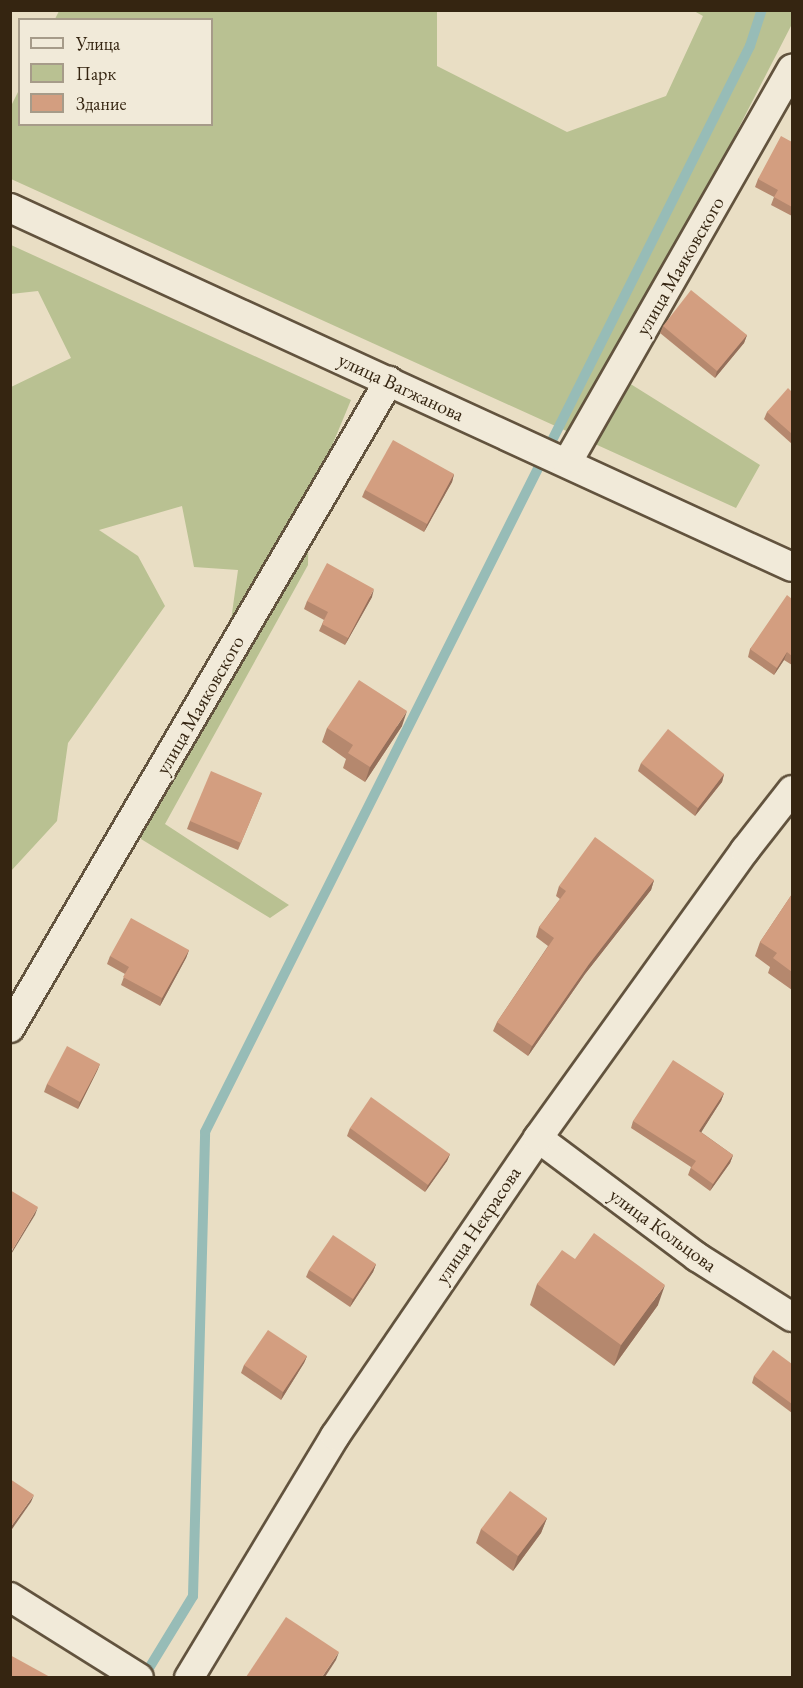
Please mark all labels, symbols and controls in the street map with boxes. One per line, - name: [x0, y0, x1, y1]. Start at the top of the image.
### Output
- legend: [18, 18, 213, 126]
- text: Улица: [76, 32, 120, 55]
- text: Парк: [76, 62, 116, 85]
- text: Здание: [76, 92, 126, 115]
- street label: улица Маяковского: [630, 192, 730, 340]
- street label: улица Вагжанова: [334, 347, 468, 427]
- street label: улица Маяковского: [150, 631, 250, 779]
- street label: улица Некрасова: [430, 1162, 526, 1288]
- street label: улица Кольцова: [605, 1183, 721, 1277]

